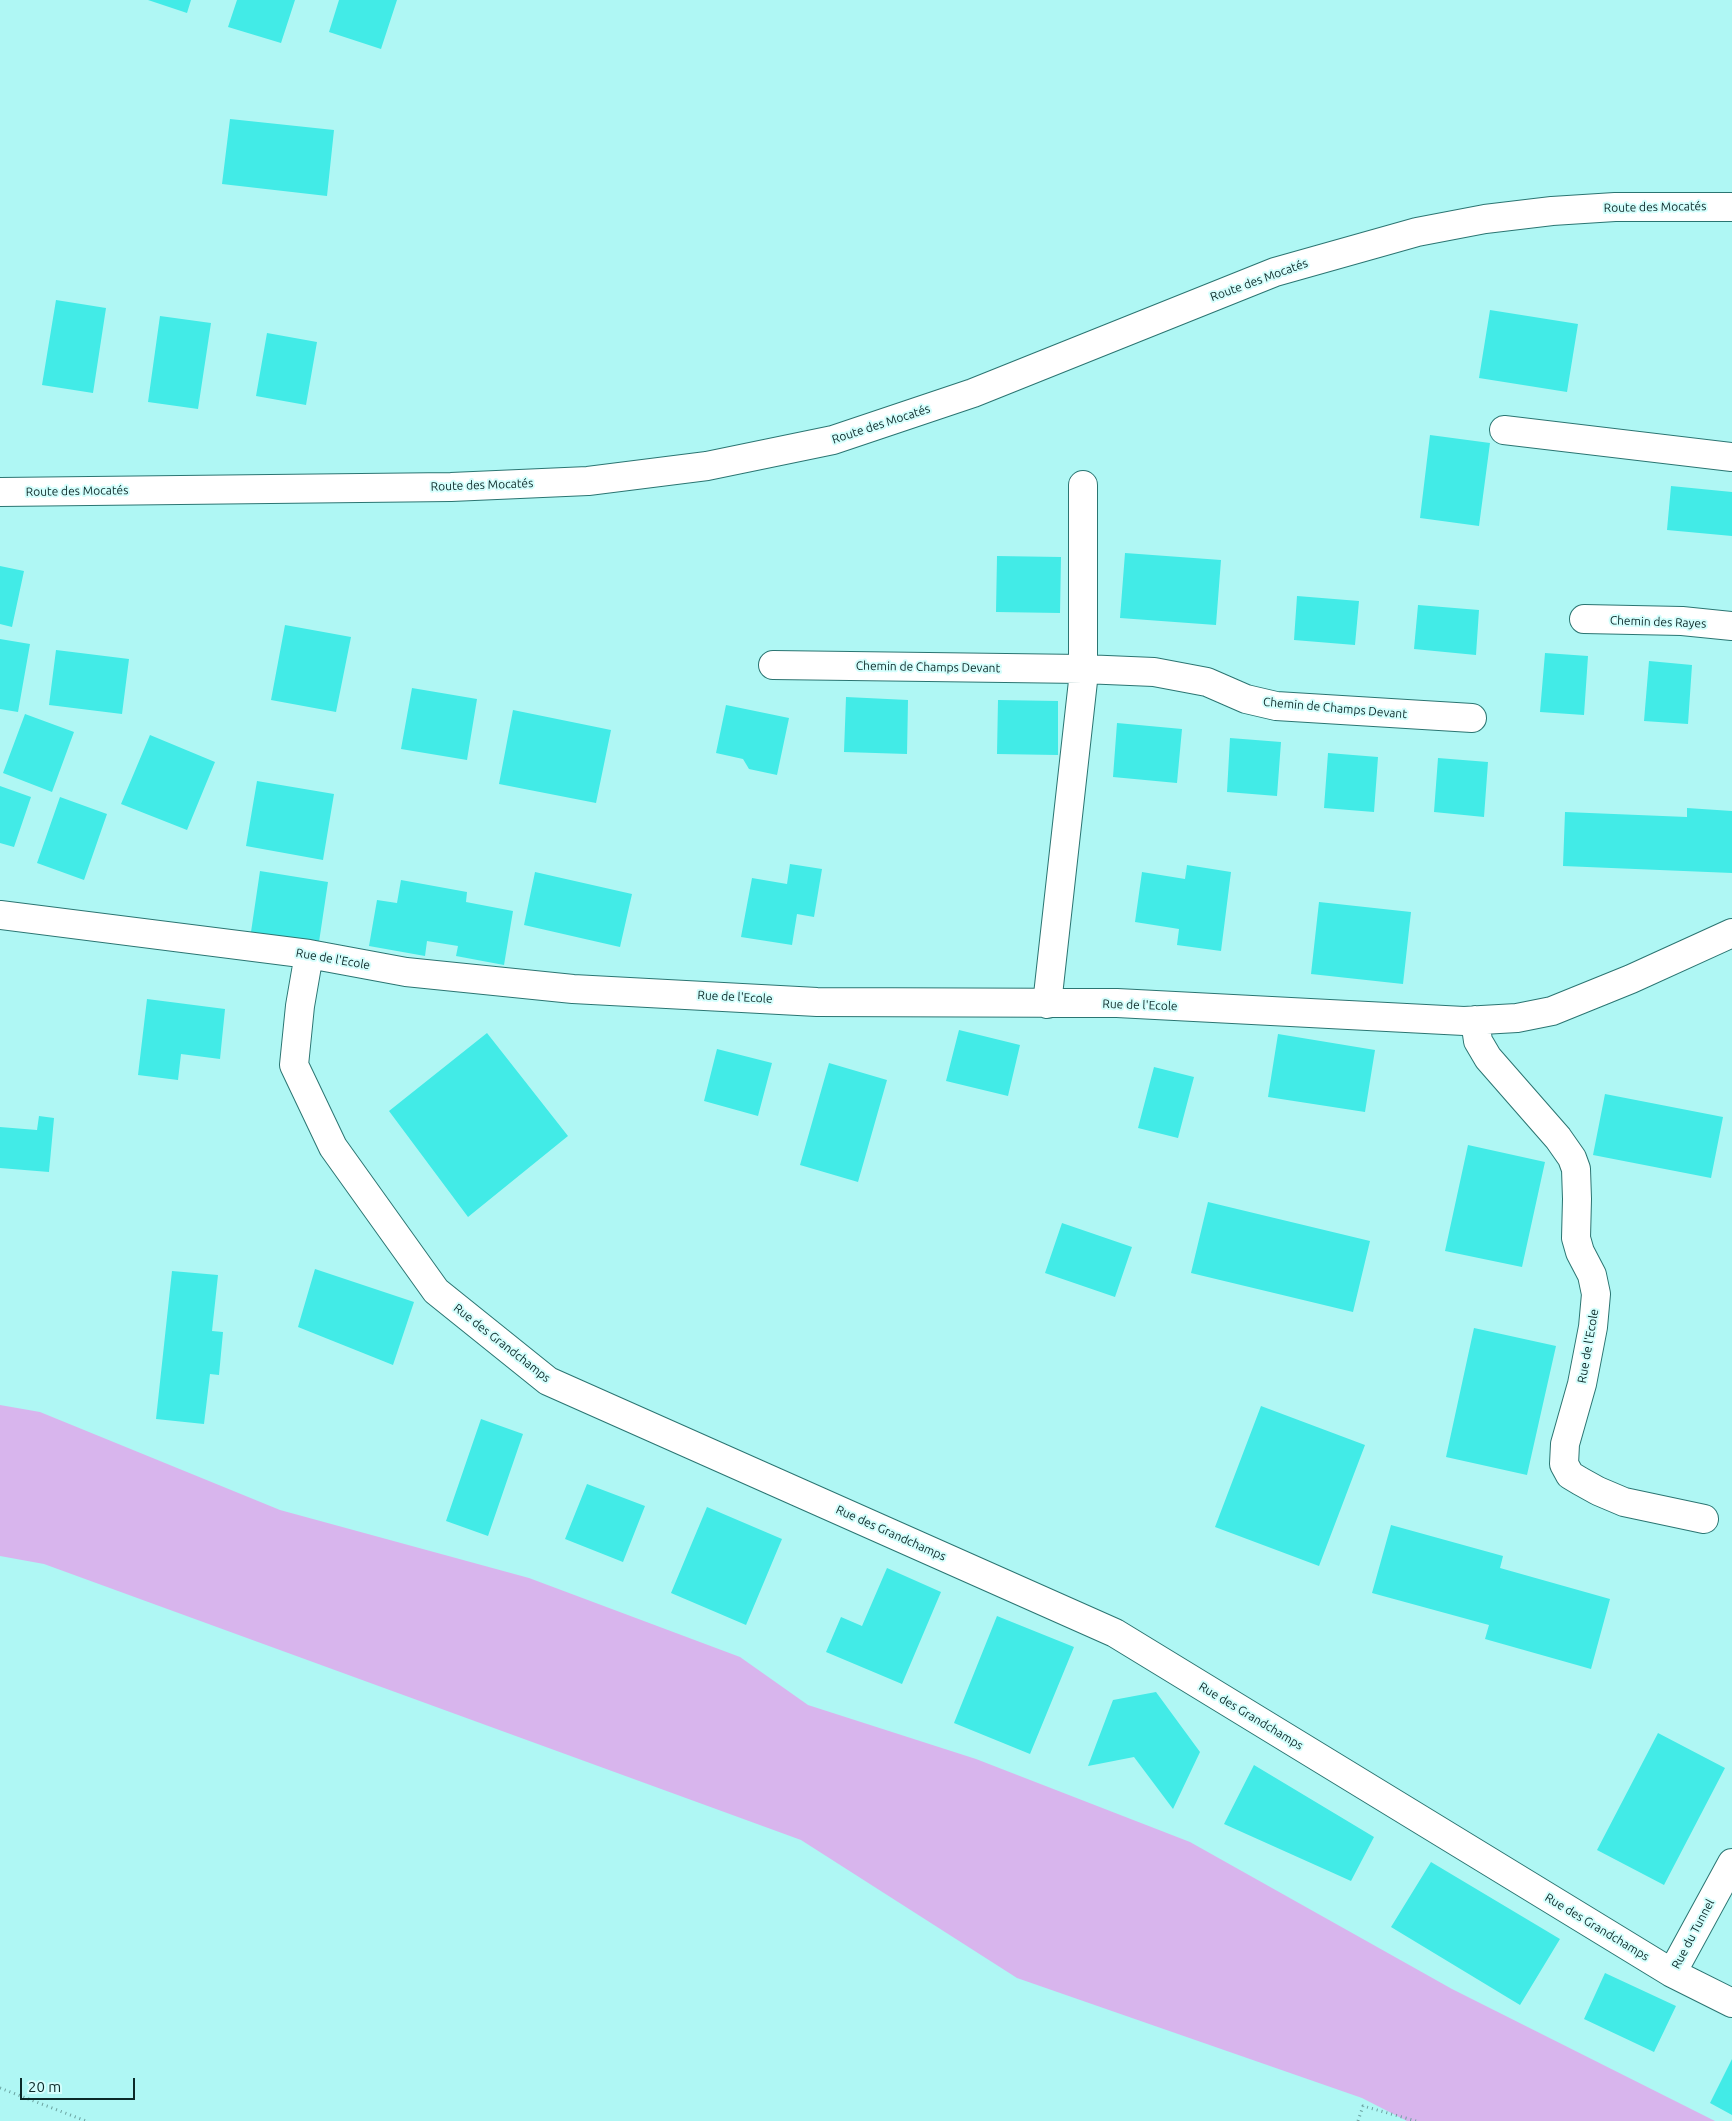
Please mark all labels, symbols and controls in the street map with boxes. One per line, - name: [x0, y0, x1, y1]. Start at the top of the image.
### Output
- street label: Route des Mocatés: [1604, 199, 1706, 215]
- street label: Route des Mocatés: [1208, 256, 1310, 304]
- street label: Route des Mocatés: [830, 401, 932, 447]
- street label: Route des Mocatés: [430, 476, 534, 494]
- street label: Route des Mocatés: [26, 483, 128, 499]
- street label: Chemin des Rayes: [1610, 613, 1706, 631]
- street label: Chemin de Champs Devant: [856, 659, 1000, 675]
- street label: Chemin de Champs Devant: [1262, 695, 1408, 721]
- street label: Rue de l'Ecole: [295, 945, 371, 973]
- street label: Rue de l'Ecole: [697, 988, 773, 1006]
- street label: Rue de l'Ecole: [1102, 996, 1178, 1014]
- street label: Rue des Grandchamps: [451, 1301, 553, 1385]
- street label: Rue de l'Ecole: [1574, 1308, 1602, 1384]
- street label: Rue des Grandchamps: [834, 1502, 948, 1564]
- street label: Rue des Grandchamps: [1196, 1679, 1306, 1753]
- street label: Rue des Grandchamps: [1542, 1890, 1652, 1964]
- street label: Rue du Tunnel: [1669, 1897, 1717, 1971]
- scale bar: [22, 2068, 138, 2100]
- text: 20 m: [28, 2078, 61, 2095]

